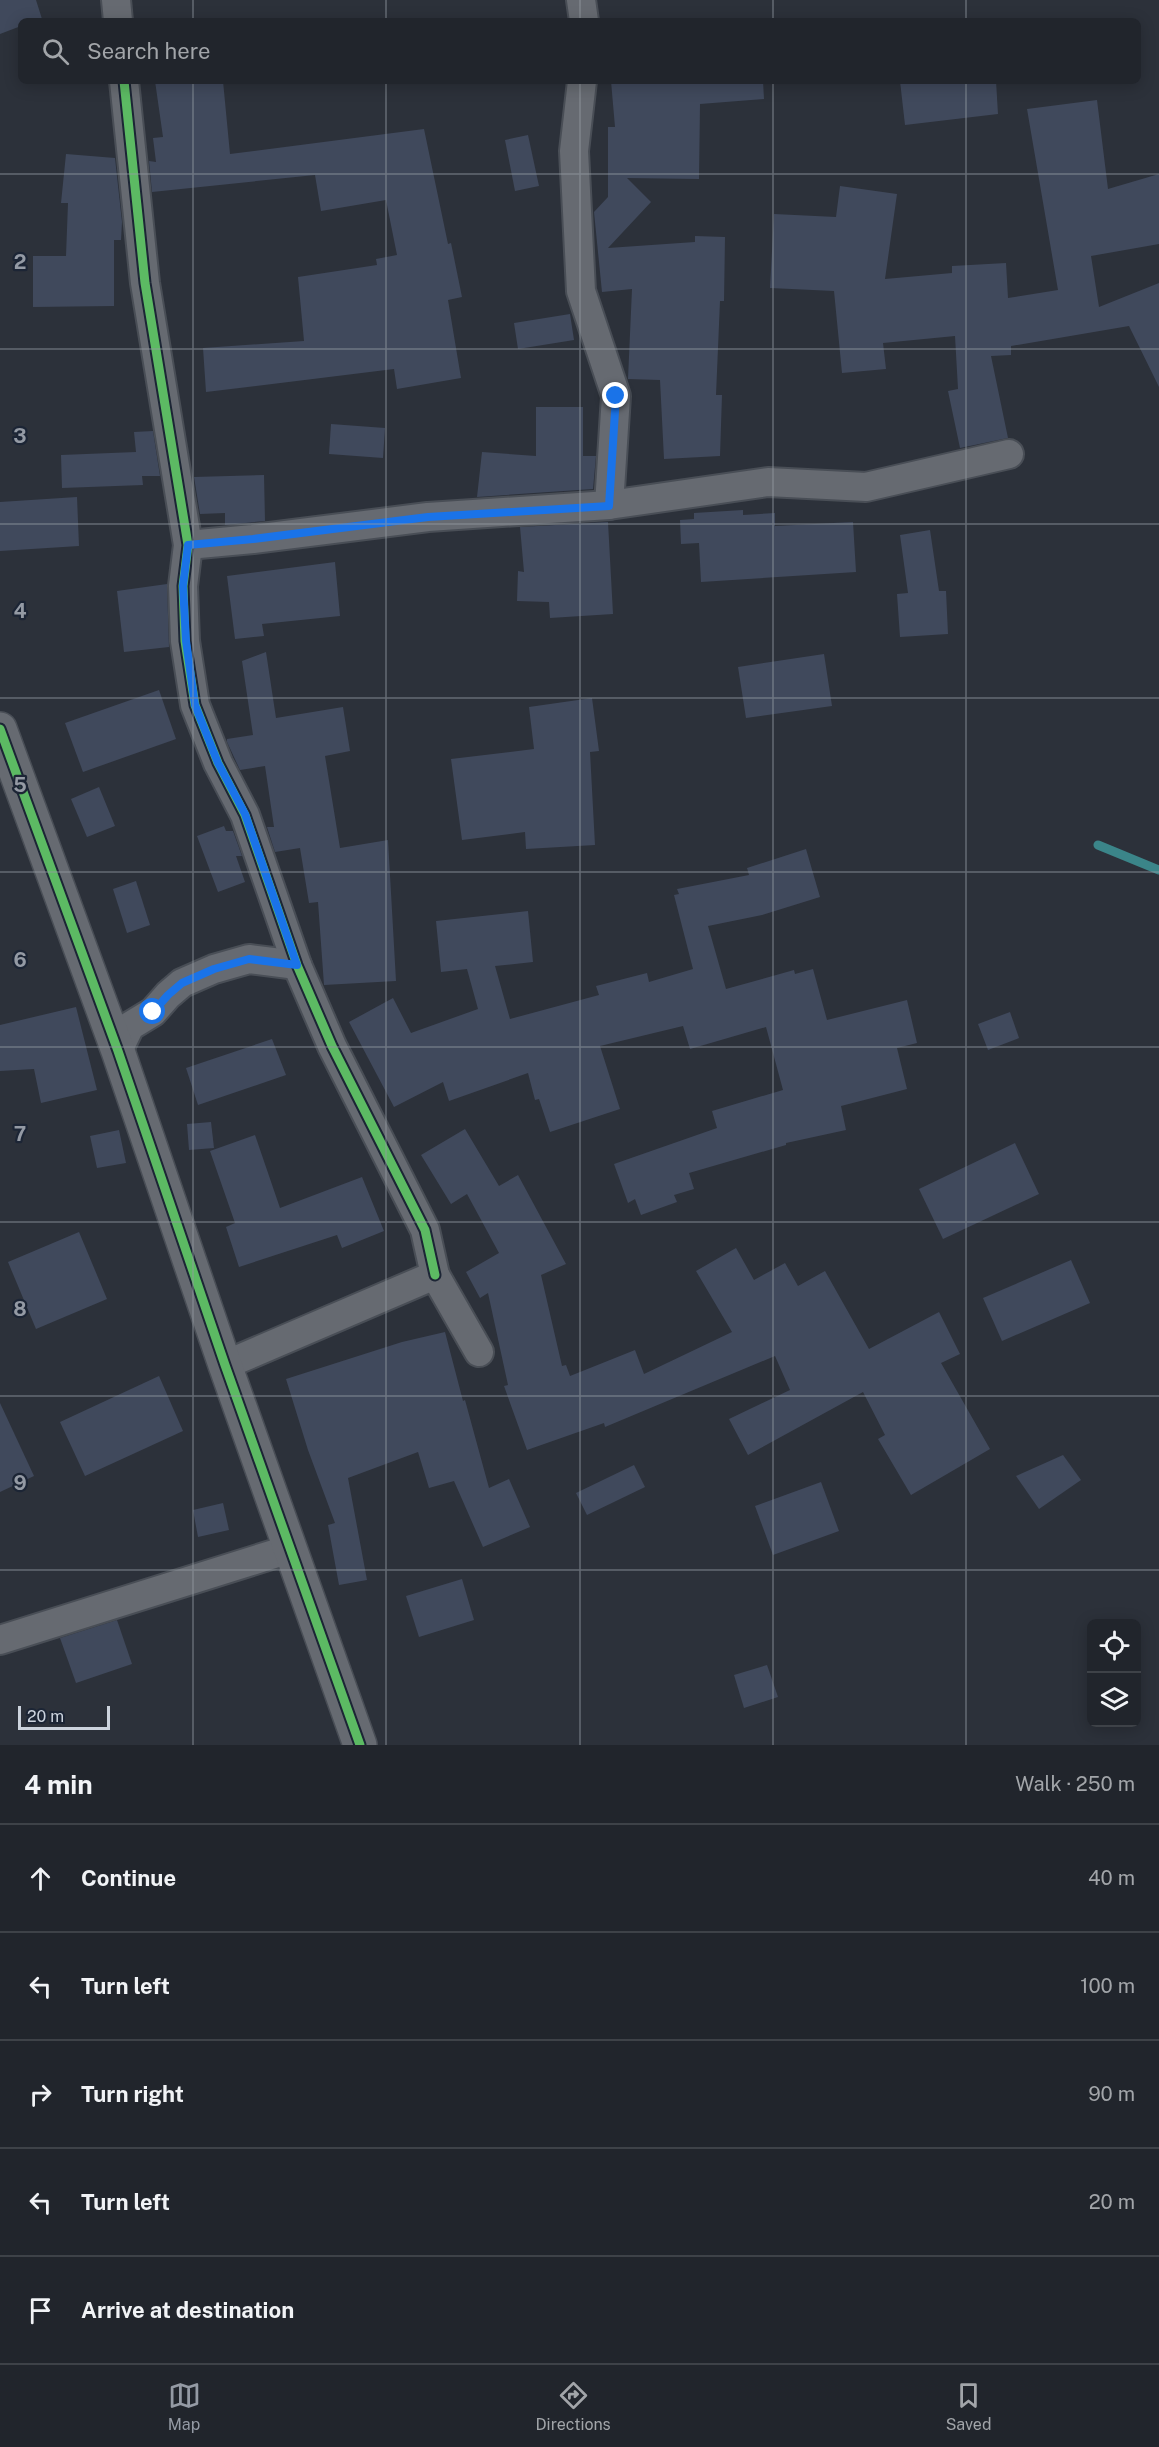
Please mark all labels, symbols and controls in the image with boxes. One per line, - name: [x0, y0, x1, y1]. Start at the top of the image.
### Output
- search box: [18, 18, 1141, 84]
- icon: search: [39, 35, 72, 68]
- text: Search here: [87, 38, 211, 64]
- text: 2: [14, 250, 26, 274]
- route end: [602, 382, 628, 408]
- text: 3: [13, 424, 27, 448]
- text: 4: [13, 599, 27, 623]
- text: 5: [13, 773, 27, 797]
- text: 6: [13, 948, 27, 972]
- route start: [139, 998, 165, 1024]
- text: 7: [14, 1122, 26, 1146]
- text: 8: [13, 1297, 27, 1321]
- text: 9: [13, 1471, 27, 1495]
- map controls: [1087, 1619, 1141, 1727]
- button: locate: [1087, 1619, 1141, 1673]
- button: layers: [1087, 1673, 1141, 1727]
- scale bar: [18, 1703, 110, 1730]
- text: 20 m: [27, 1707, 64, 1726]
- text: 4 min: [24, 1769, 93, 1800]
- text: Walk · 250 m: [1015, 1772, 1135, 1796]
- icon: ahead: [24, 1862, 57, 1895]
- text: Continue: [81, 1865, 176, 1891]
- text: 40 m: [1088, 1866, 1135, 1890]
- icon: left: [24, 1970, 57, 2003]
- text: Turn left: [81, 1973, 170, 1999]
- text: 100 m: [1080, 1974, 1135, 1998]
- icon: right: [24, 2078, 57, 2111]
- text: Turn right: [81, 2081, 184, 2107]
- text: 90 m: [1088, 2082, 1135, 2106]
- icon: left: [24, 2186, 57, 2219]
- text: Turn left: [81, 2189, 170, 2215]
- text: 20 m: [1089, 2190, 1135, 2214]
- icon: arrive: [24, 2294, 57, 2327]
- text: Arrive at destination: [81, 2297, 294, 2323]
- tab: Map: [168, 2379, 201, 2434]
- tab: Directions: [536, 2379, 611, 2434]
- tab: Saved: [946, 2379, 991, 2434]

